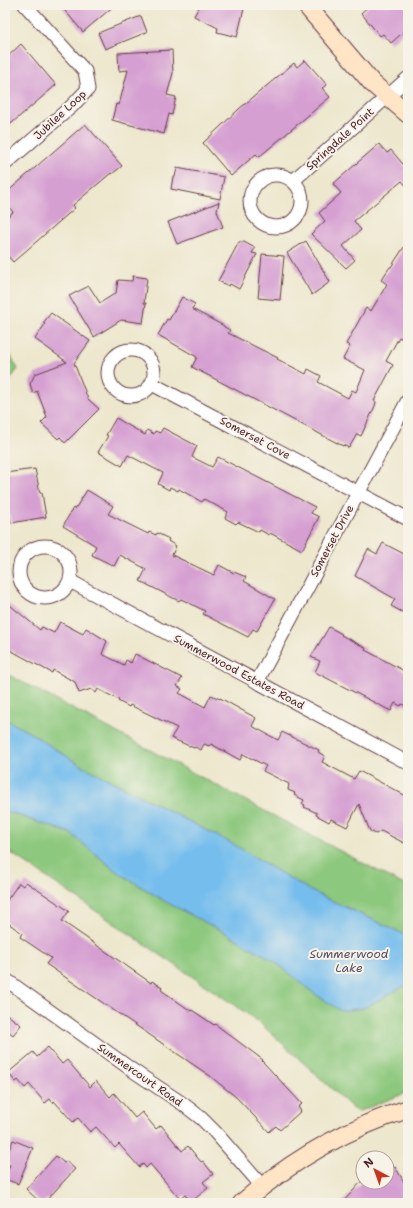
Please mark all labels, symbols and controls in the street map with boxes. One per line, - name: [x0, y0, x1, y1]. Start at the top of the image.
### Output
- street label: Jubilee Loop: [30, 87, 90, 143]
- street label: Springdale Point: [303, 104, 377, 174]
- street label: Somerset Cove: [217, 413, 293, 463]
- street label: Somerset Drive: [307, 502, 357, 580]
- street label: Summerwood Estates Road: [171, 631, 307, 713]
- water label: Summerwood Lake: [310, 946, 389, 976]
- street label: Summercourt Road: [94, 1040, 186, 1110]
- north arrow: [355, 1150, 395, 1190]
- text: N: [361, 1154, 377, 1171]

